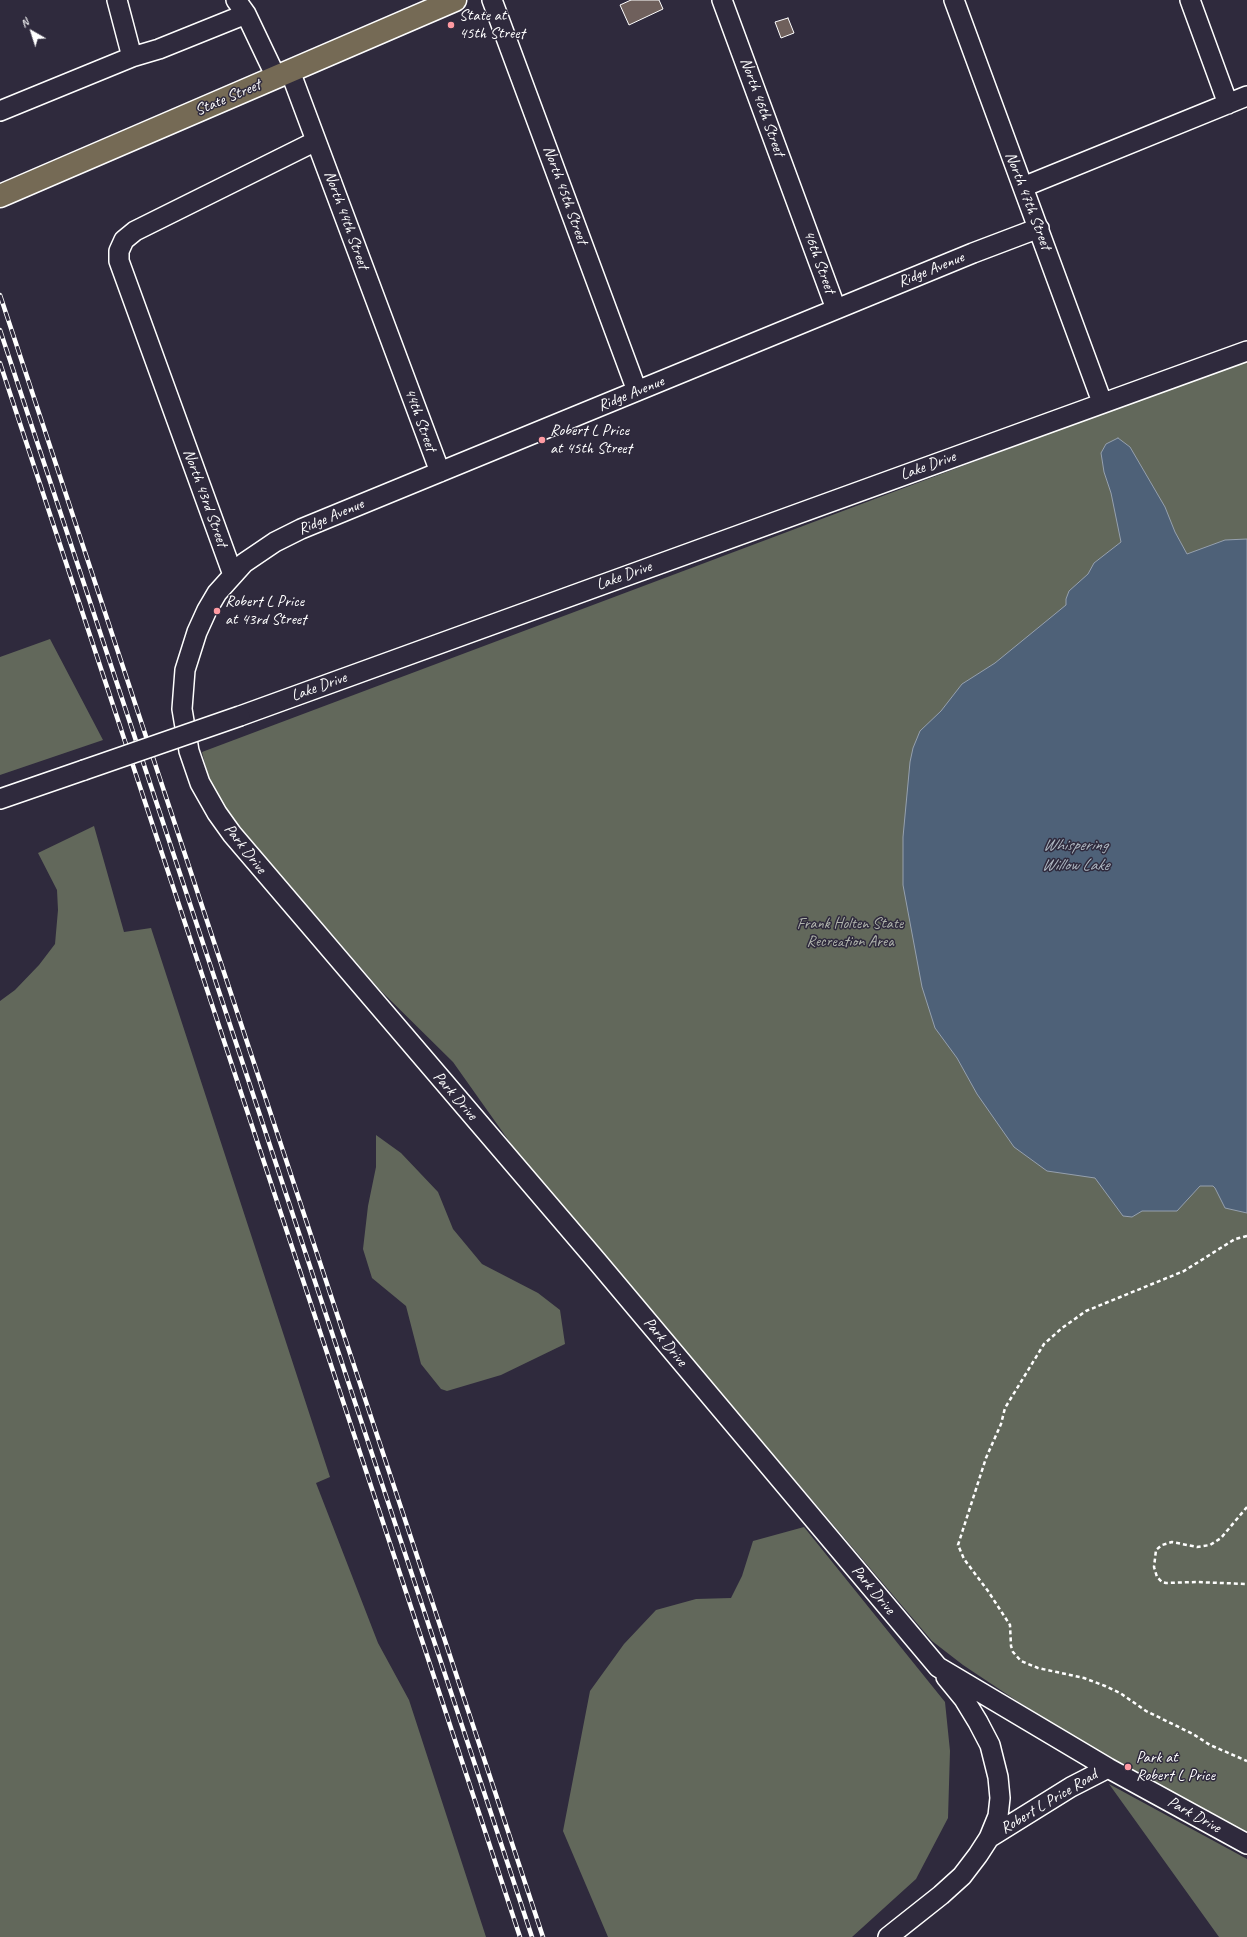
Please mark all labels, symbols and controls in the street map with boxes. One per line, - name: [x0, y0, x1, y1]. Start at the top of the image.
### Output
- place label: State at 45th Street: [459, 6, 525, 44]
- north arrow: [12, 12, 52, 52]
- text: N: [17, 15, 32, 30]
- marker: State at 45th Street: [446, 20, 456, 30]
- street label: North 46th Street: [735, 55, 789, 159]
- street label: State Street: [192, 76, 264, 120]
- street label: North 45th Street: [538, 143, 592, 247]
- street label: North 47th Street: [1001, 149, 1055, 253]
- street label: North 44th Street: [319, 168, 373, 272]
- street label: 46th Street: [799, 228, 839, 296]
- street label: Ridge Avenue: [895, 248, 967, 292]
- street label: Ridge Avenue: [595, 372, 667, 416]
- street label: 44th Street: [400, 386, 440, 454]
- place label: Robert L Price at 45th Street: [550, 421, 632, 459]
- marker: Robert L Price at 45th Street: [537, 435, 547, 445]
- street label: North 43rd Street: [178, 447, 232, 549]
- street label: Lake Drive: [898, 447, 958, 485]
- street label: Ridge Avenue: [295, 495, 367, 539]
- street label: Lake Drive: [594, 557, 654, 595]
- place label: Robert L Price at 43rd Street: [225, 592, 306, 630]
- marker: Robert L Price at 43rd Street: [212, 606, 222, 616]
- street label: Lake Drive: [289, 668, 349, 706]
- street label: Park Drive: [220, 820, 270, 878]
- water label: Whispering Willow Lake: [1042, 836, 1108, 876]
- park label: Frank Holten State Recreation Area: [797, 914, 903, 952]
- street label: Park Drive: [429, 1068, 481, 1124]
- street label: Park Drive: [639, 1314, 691, 1370]
- street label: Park Drive: [847, 1562, 899, 1618]
- place label: Park at Robert L Price: [1136, 1748, 1215, 1786]
- marker: Park at Robert L Price: [1123, 1762, 1133, 1772]
- street label: Robert L Price Road: [997, 1766, 1101, 1838]
- street label: Park Drive: [1164, 1793, 1224, 1837]

